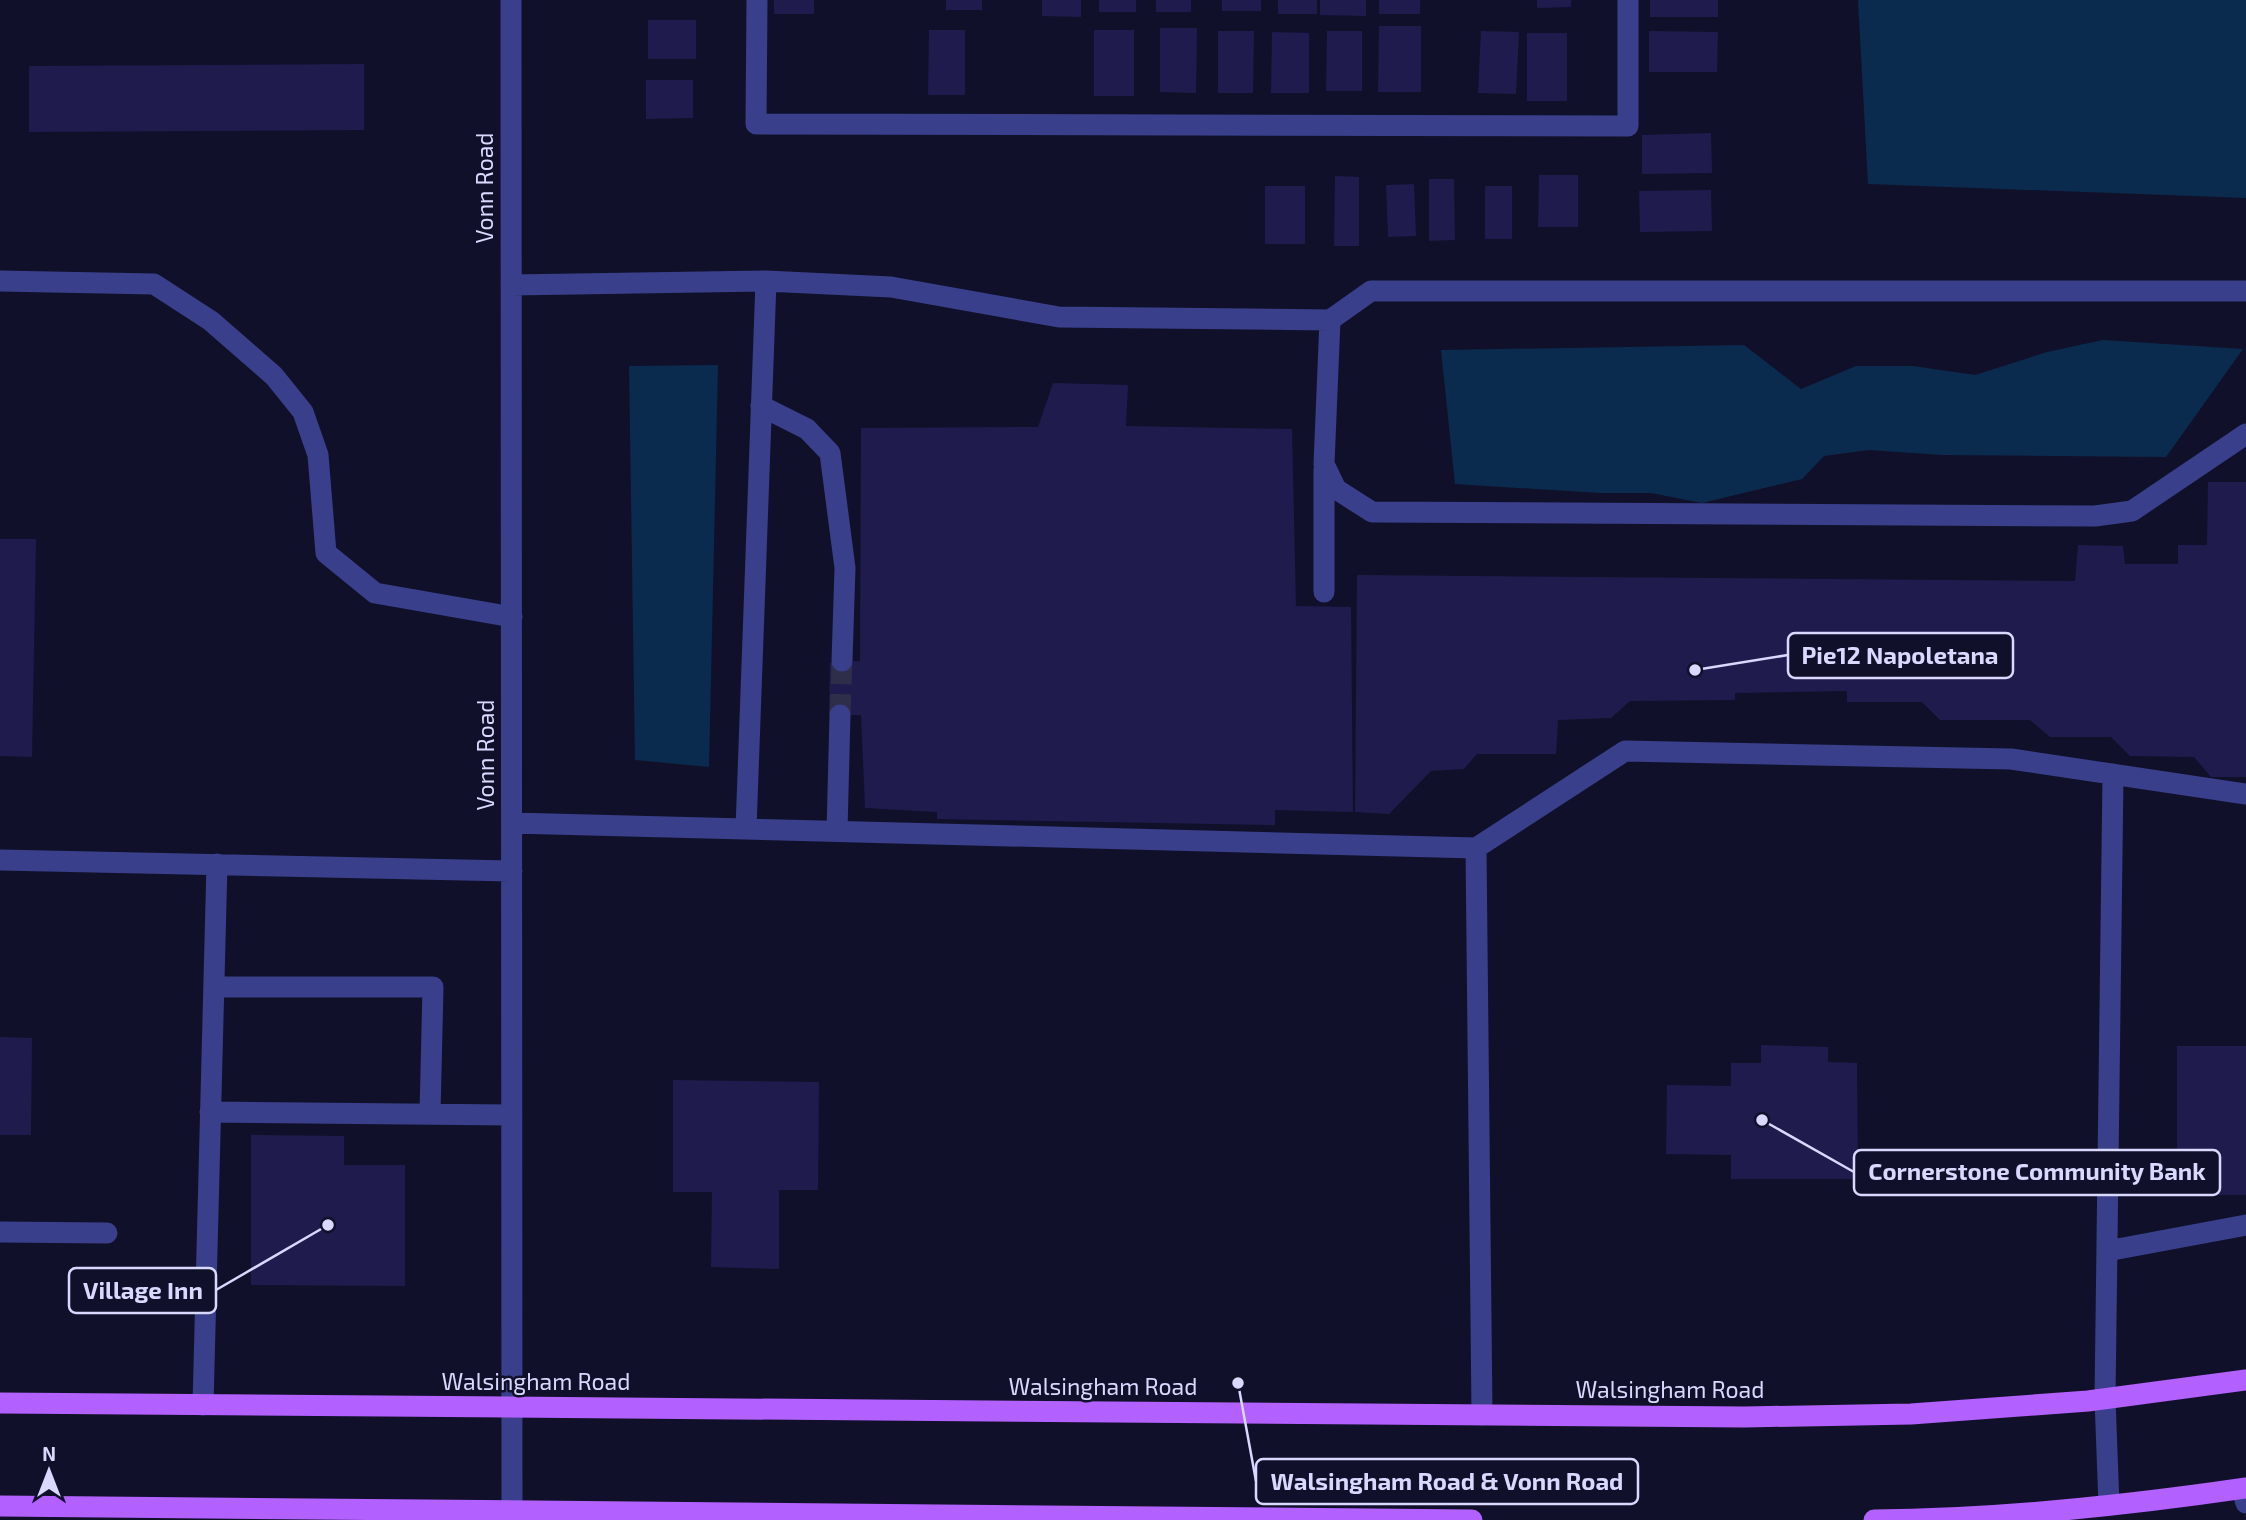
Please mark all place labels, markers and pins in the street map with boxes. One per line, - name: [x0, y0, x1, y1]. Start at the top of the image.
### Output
- callout: Pie12 Napoletana: [1788, 633, 2013, 678]
- callout: Cornerstone Community Bank: [1854, 1150, 2220, 1195]
- callout: Village Inn: [69, 1268, 216, 1313]
- callout: Walsingham Road & Vonn Road: [1256, 1459, 1638, 1504]

